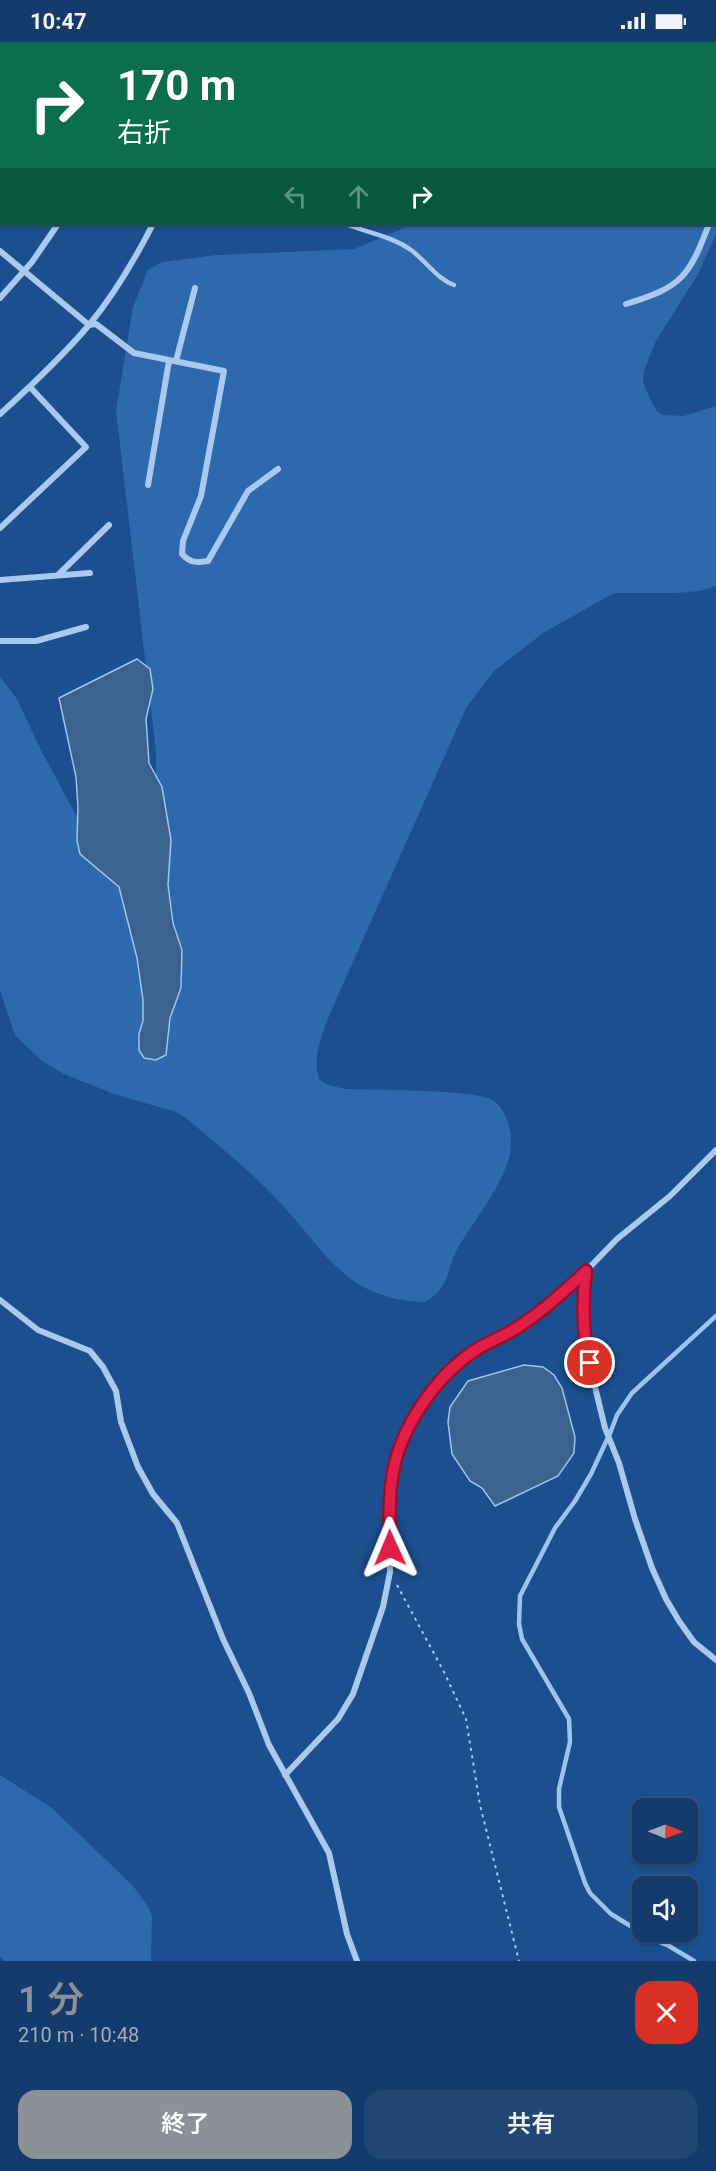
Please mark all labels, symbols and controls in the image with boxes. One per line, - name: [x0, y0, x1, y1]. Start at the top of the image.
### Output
- text: 10:47: [30, 9, 87, 34]
- text: 170 m: [117, 61, 236, 110]
- icon: right: [18, 66, 96, 144]
- text: 右折: [117, 117, 171, 149]
- icon: left: [279, 180, 312, 213]
- icon: ahead: [342, 180, 375, 213]
- icon: right: [405, 180, 438, 213]
- pin: [564, 1337, 615, 1388]
- icon: arrive: [573, 1346, 606, 1379]
- position arrow: [358, 1516, 422, 1580]
- north arrow: [632, 1798, 698, 1864]
- map controls: [632, 1798, 698, 1942]
- button: sound: [632, 1876, 698, 1942]
- text: 1 分: [18, 1979, 84, 2021]
- button: close: [635, 1981, 698, 2044]
- text: 210 m · 10:48: [18, 2023, 139, 2047]
- button: 終了: [18, 2090, 352, 2159]
- button: 共有: [364, 2090, 698, 2159]

